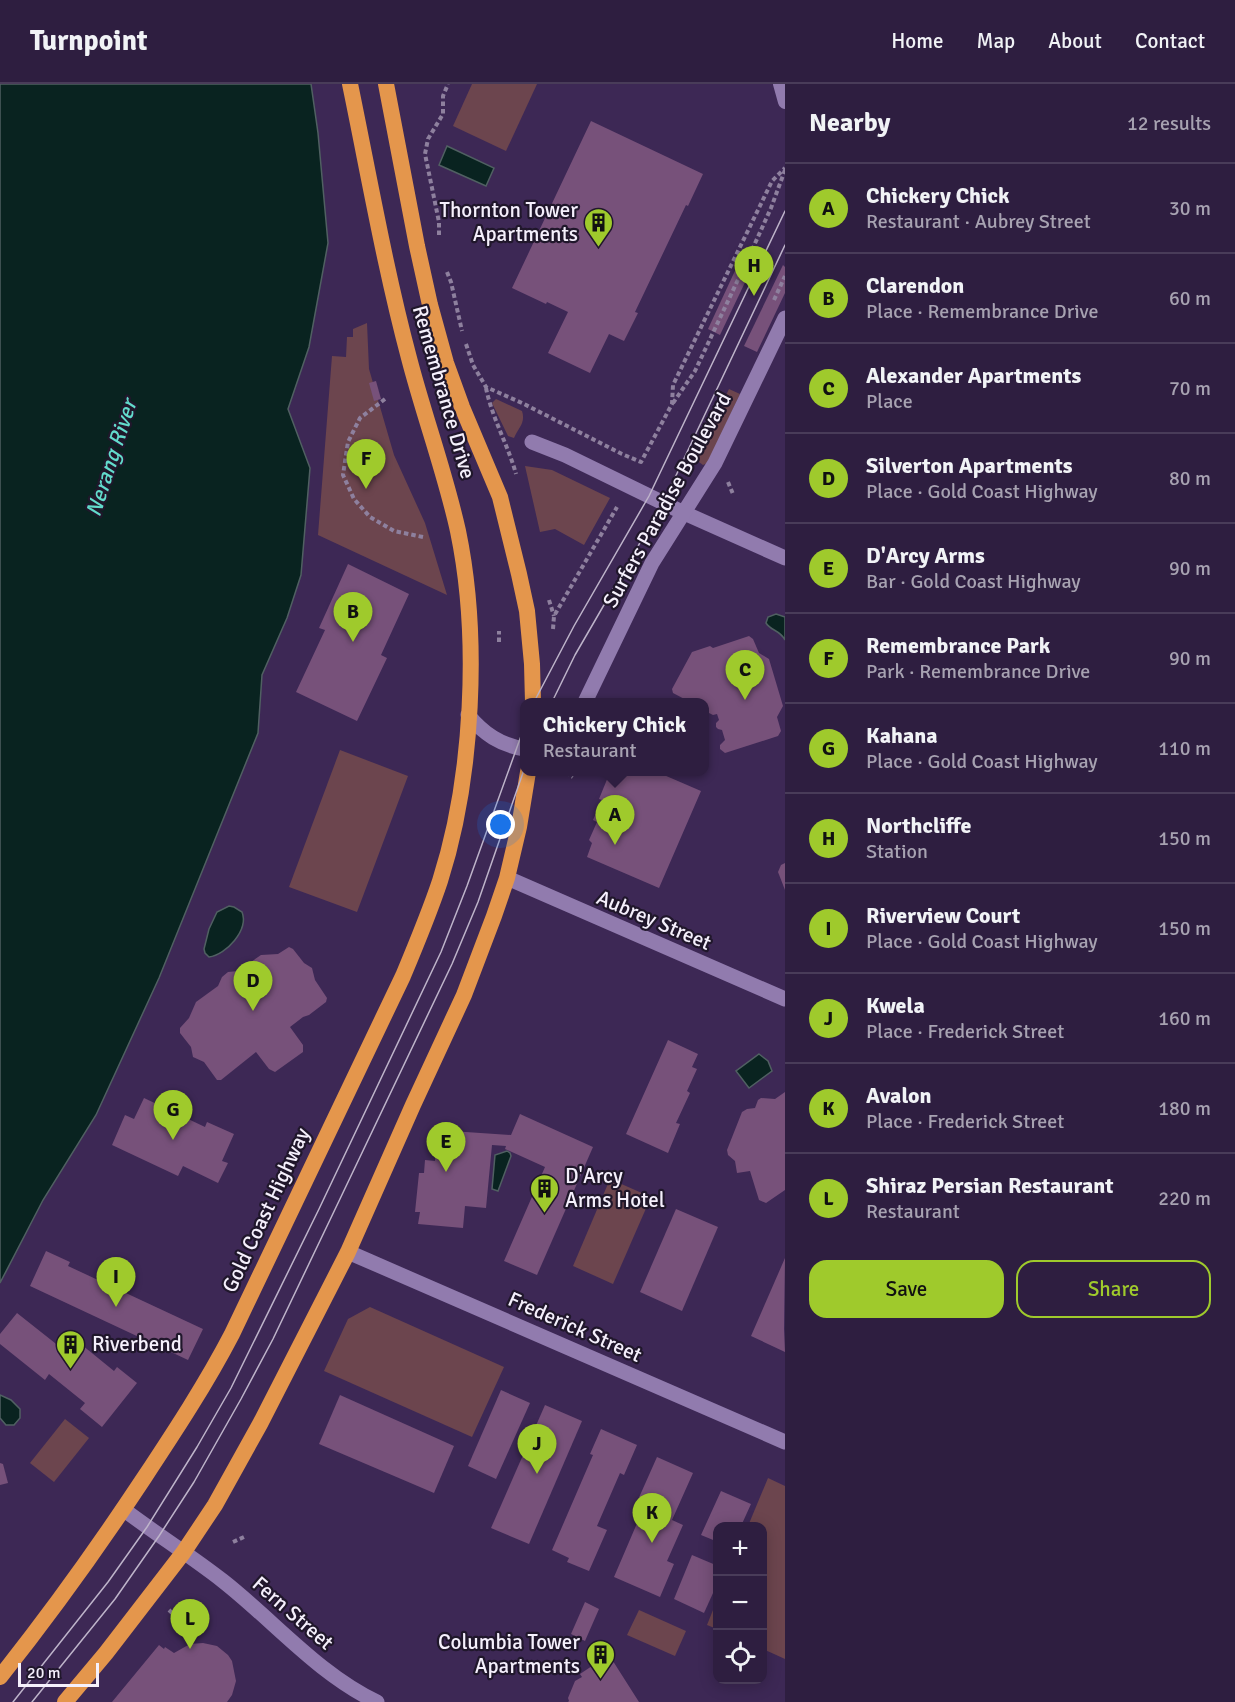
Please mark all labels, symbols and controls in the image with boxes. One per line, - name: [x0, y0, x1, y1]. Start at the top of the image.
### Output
- text: Turnpoint: [30, 24, 147, 58]
- text: Home: [891, 28, 944, 54]
- text: Map: [977, 28, 1015, 54]
- text: About: [1048, 28, 1102, 54]
- text: Contact: [1135, 28, 1205, 54]
- text: Nearby: [809, 107, 890, 139]
- text: 12 results: [1127, 111, 1211, 136]
- text: Chickery Chick: [866, 182, 1010, 209]
- text: A: [822, 196, 835, 221]
- text: 30 m: [1169, 196, 1211, 221]
- place label: Thornton Tower Apartments: [440, 197, 578, 247]
- building icon: Thornton Tower Apartments: [583, 206, 615, 248]
- text: Restaurant · Aubrey Street: [866, 209, 1091, 234]
- pin: H: [734, 246, 774, 296]
- text: Clarendon: [866, 272, 964, 299]
- text: B: [822, 286, 835, 311]
- text: 60 m: [1169, 286, 1211, 311]
- text: Place · Remembrance Drive: [866, 299, 1098, 324]
- street label: Remembrance Drive: [407, 302, 481, 482]
- text: Alexander Apartments: [866, 362, 1081, 389]
- text: C: [822, 376, 835, 401]
- text: 70 m: [1169, 376, 1211, 401]
- street label: Surfers Paradise Boulevard: [597, 388, 737, 612]
- text: Place: [866, 389, 913, 414]
- water label: Nerang River: [79, 393, 143, 520]
- pin: F: [346, 440, 386, 489]
- text: Silverton Apartments: [866, 452, 1072, 479]
- text: D: [822, 466, 835, 491]
- text: 80 m: [1169, 466, 1211, 491]
- text: Place · Gold Coast Highway: [866, 479, 1098, 504]
- text: D'Arcy Arms: [866, 542, 985, 569]
- text: E: [823, 556, 834, 581]
- text: 90 m: [1169, 556, 1211, 581]
- text: Bar · Gold Coast Highway: [866, 569, 1081, 594]
- pin: B: [334, 592, 372, 642]
- text: Remembrance Park: [866, 632, 1050, 659]
- text: F: [823, 646, 834, 671]
- text: 90 m: [1169, 646, 1211, 671]
- pin: C: [726, 650, 764, 700]
- text: Park · Remembrance Drive: [866, 659, 1090, 684]
- popup: [520, 698, 709, 776]
- text: Chickery Chick: [543, 711, 686, 738]
- text: Kahana: [866, 722, 938, 749]
- text: G: [822, 736, 835, 761]
- text: 110 m: [1158, 736, 1211, 761]
- text: Restaurant: [543, 738, 637, 763]
- text: Place · Gold Coast Highway: [866, 749, 1098, 774]
- pin: A: [596, 796, 634, 845]
- your location: [486, 810, 515, 839]
- text: Northcliffe: [866, 812, 972, 839]
- text: H: [822, 826, 835, 851]
- text: 150 m: [1158, 826, 1211, 851]
- text: Station: [866, 839, 928, 864]
- street label: Aubrey Street: [593, 884, 715, 956]
- text: Riverview Court: [866, 902, 1020, 929]
- text: I: [825, 916, 832, 941]
- text: 150 m: [1158, 916, 1211, 941]
- text: Place · Gold Coast Highway: [866, 929, 1098, 954]
- pin: D: [234, 962, 272, 1011]
- text: Kwela: [866, 992, 925, 1019]
- text: J: [824, 1006, 833, 1031]
- text: 160 m: [1158, 1006, 1211, 1031]
- text: Place · Frederick Street: [866, 1019, 1064, 1044]
- text: Avalon: [866, 1082, 932, 1109]
- pin: G: [154, 1090, 192, 1140]
- text: K: [822, 1096, 835, 1121]
- text: 180 m: [1158, 1096, 1211, 1121]
- text: Place · Frederick Street: [866, 1109, 1064, 1134]
- pin: E: [426, 1122, 466, 1172]
- street label: Gold Coast Highway: [216, 1123, 316, 1296]
- place label: D'Arcy Arms Hotel: [565, 1163, 665, 1213]
- building icon: D'Arcy Arms Hotel: [528, 1172, 560, 1214]
- text: Shiraz Persian Restaurant: [866, 1172, 1114, 1199]
- text: L: [823, 1186, 834, 1211]
- text: 220 m: [1158, 1186, 1211, 1211]
- text: Restaurant: [866, 1199, 960, 1224]
- pin: I: [96, 1258, 136, 1307]
- button: Save: [809, 1260, 1004, 1318]
- button: Share: [1016, 1260, 1211, 1318]
- street label: Frederick Street: [504, 1286, 646, 1368]
- building icon: Riverbend: [55, 1328, 87, 1370]
- place label: Riverbend: [92, 1331, 182, 1357]
- pin: J: [518, 1424, 556, 1474]
- pin: K: [632, 1494, 672, 1543]
- map controls: [713, 1522, 767, 1684]
- button: +: [713, 1522, 767, 1576]
- street label: Fern Street: [247, 1571, 339, 1655]
- button: −: [713, 1576, 767, 1630]
- pin: L: [170, 1600, 210, 1649]
- place label: Columbia Tower Apartments: [438, 1629, 580, 1679]
- button: locate: [713, 1630, 767, 1684]
- building icon: Columbia Tower Apartments: [585, 1638, 617, 1680]
- scale bar: [18, 1660, 99, 1688]
- text: 20 m: [27, 1663, 61, 1683]

